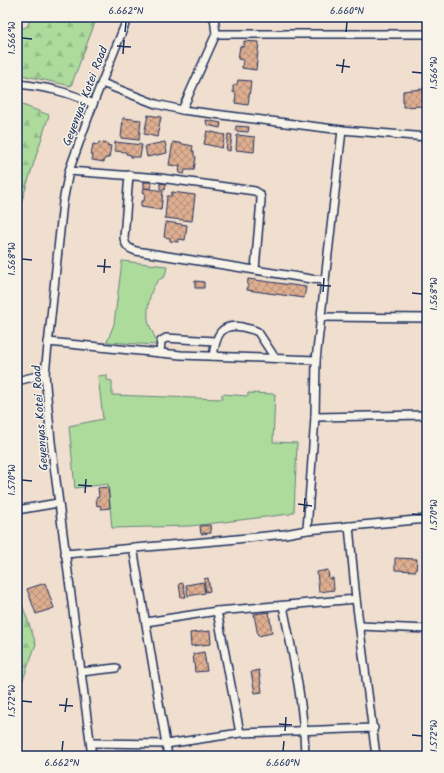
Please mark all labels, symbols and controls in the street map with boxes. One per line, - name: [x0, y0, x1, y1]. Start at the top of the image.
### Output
- text: 6.662°N: [108, 3, 144, 19]
- text: 6.660°N: [330, 3, 364, 19]
- text: 1.566°W: [4, 21, 20, 55]
- street label: Geyenyas Kotei Road: [58, 43, 114, 149]
- text: 1.566°W: [426, 56, 442, 90]
- text: 1.568°W: [4, 242, 20, 276]
- text: 1.568°W: [426, 277, 442, 311]
- street label: Geyenyas Kotei Road: [27, 364, 54, 471]
- text: 1.570°W: [4, 464, 20, 496]
- text: 1.570°W: [426, 499, 442, 531]
- text: 1.572°W: [4, 685, 20, 717]
- text: 1.572°W: [426, 720, 442, 752]
- text: 6.662°N: [44, 755, 80, 771]
- text: 6.660°N: [266, 755, 300, 771]

